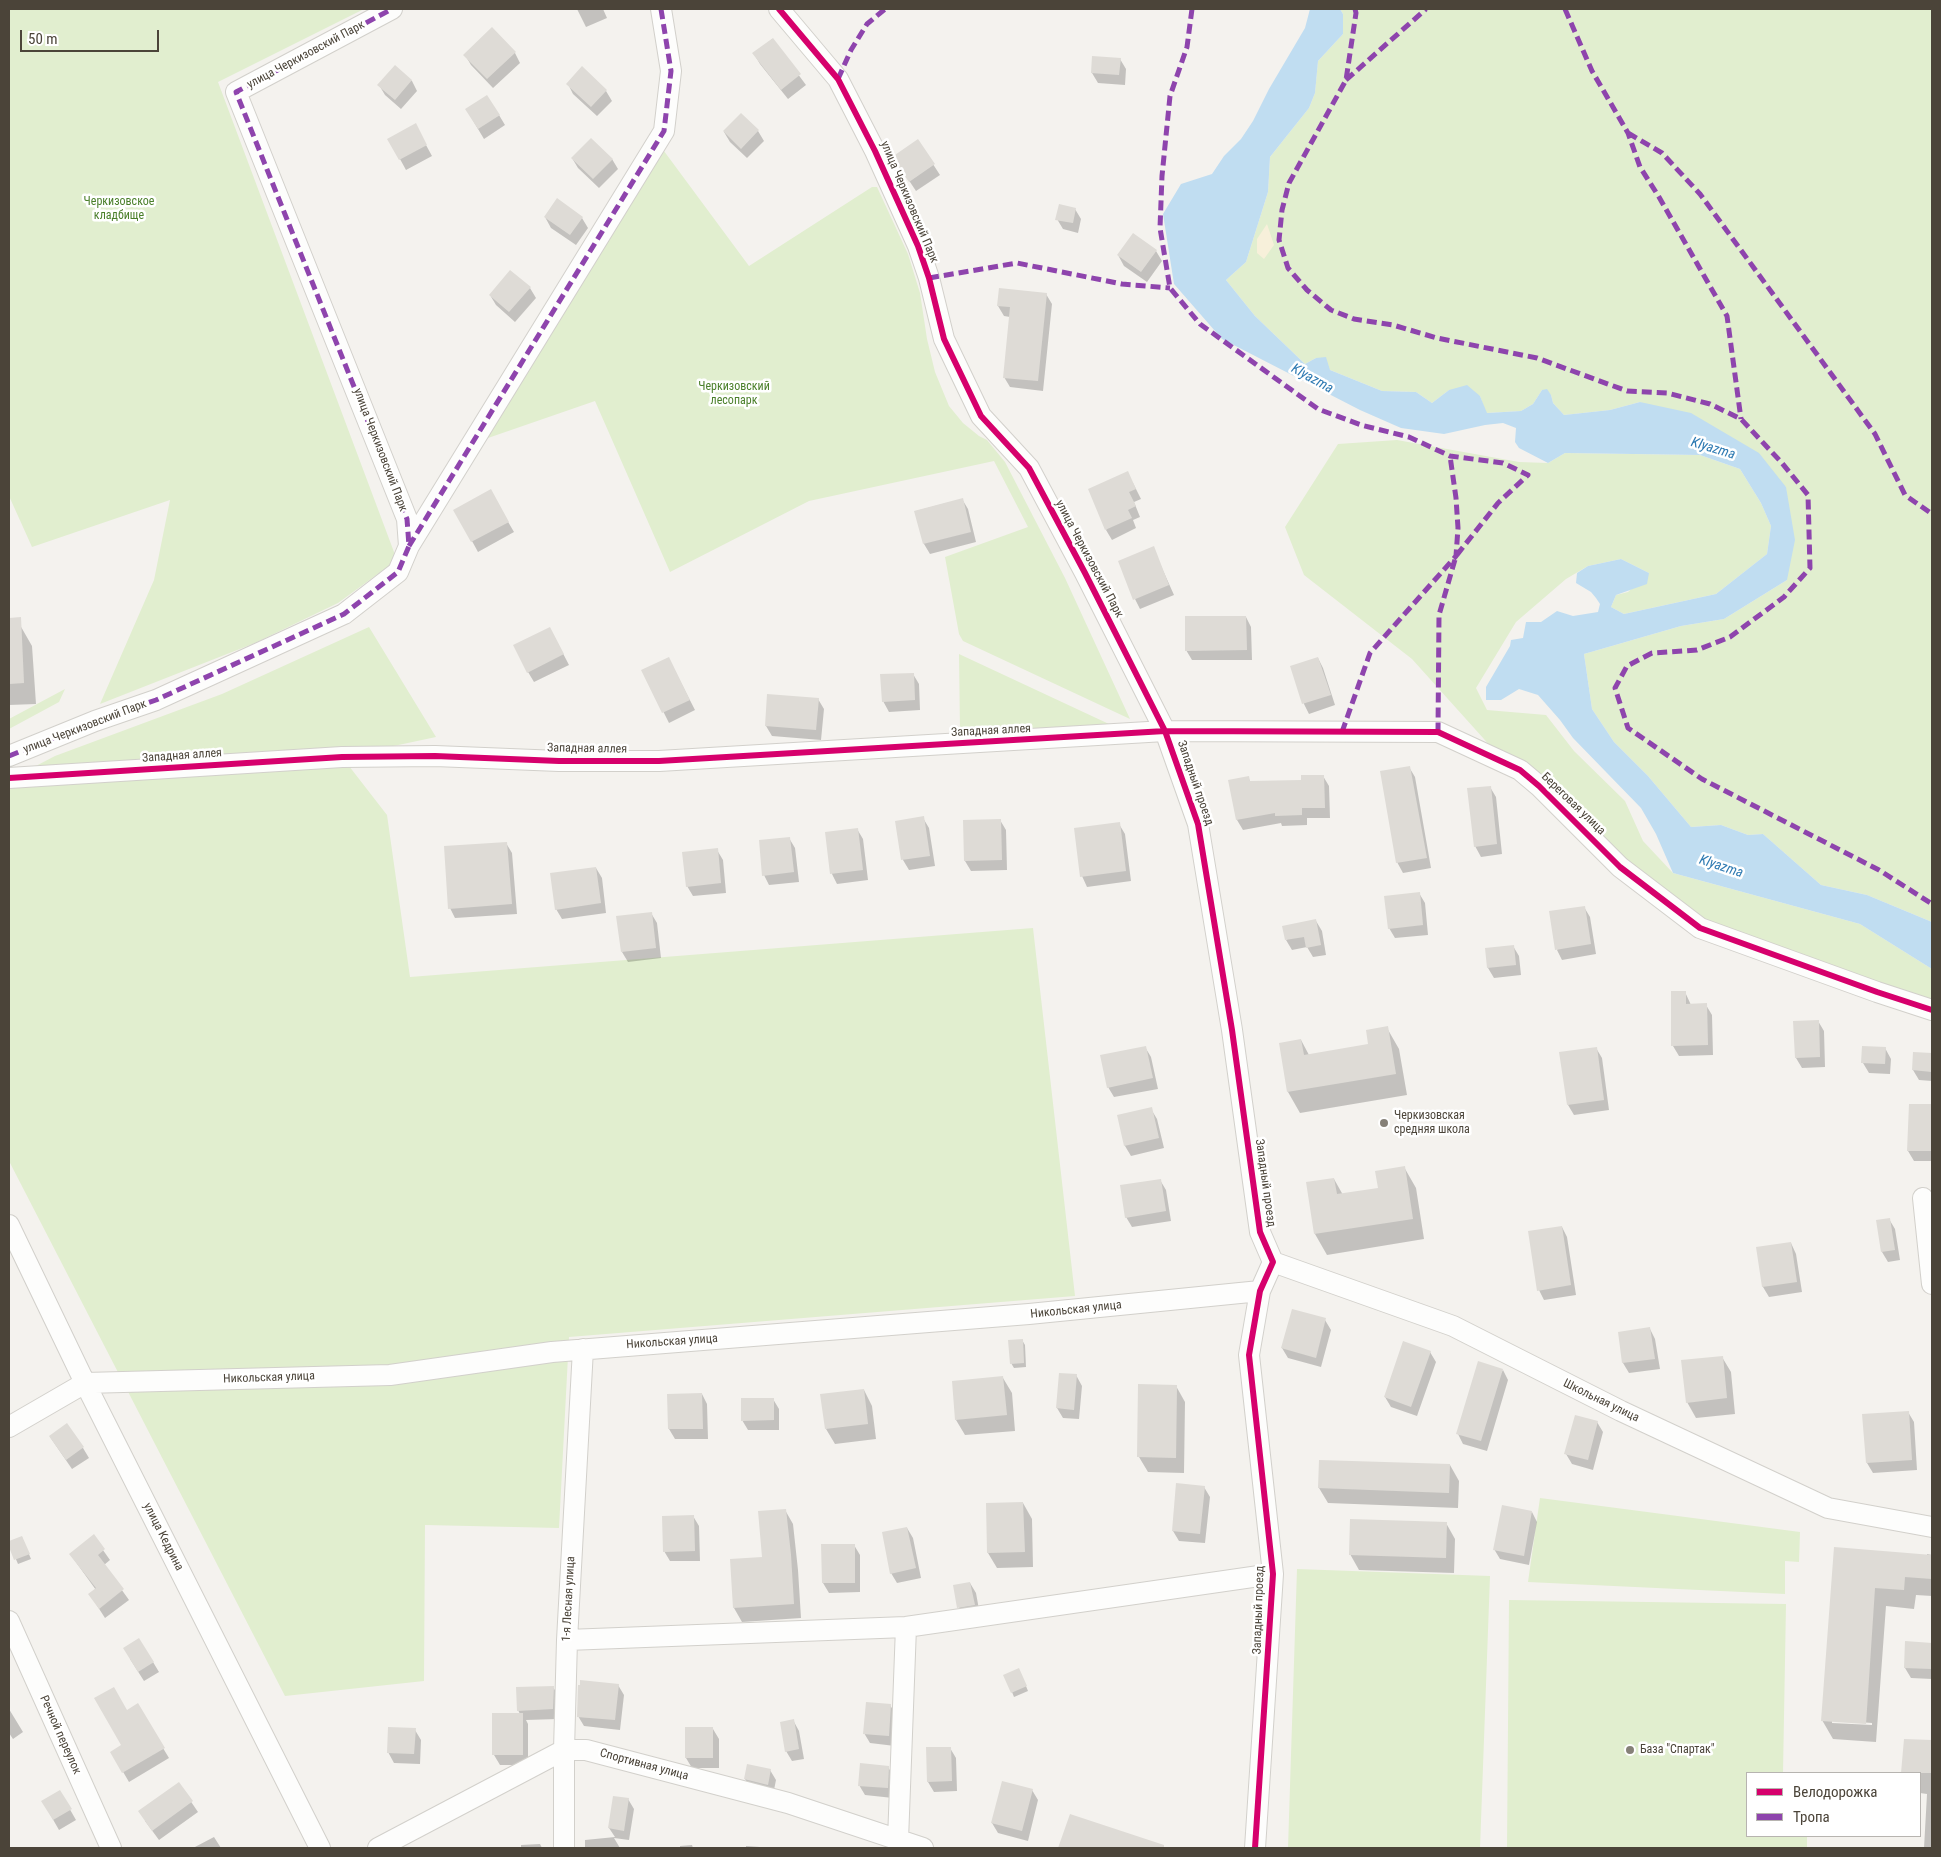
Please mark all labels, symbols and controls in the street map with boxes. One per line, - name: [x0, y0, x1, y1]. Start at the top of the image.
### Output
- street label: улица Черкизовский Парк: [245, 18, 367, 92]
- scale bar: [22, 20, 161, 52]
- text: 50 m: [28, 30, 58, 48]
- street label: улица Черкизовский Парк: [877, 139, 941, 265]
- park label: Черкизовское кладбище: [84, 195, 154, 223]
- water label: Klyazma: [1288, 361, 1336, 397]
- park label: Черкизовский лесопарк: [698, 380, 770, 408]
- street label: улица Черкизовский Парк: [350, 386, 410, 514]
- water label: Klyazma: [1689, 434, 1737, 464]
- street label: улица Черкизовский Парк: [1052, 498, 1126, 620]
- street label: улица Черкизовский Парк: [21, 697, 149, 757]
- street label: Западная аллея: [951, 722, 1031, 740]
- street label: Западный проезд: [1174, 739, 1216, 827]
- street label: Западная аллея: [547, 741, 627, 757]
- street label: Западная аллея: [142, 746, 222, 766]
- street label: Береговая улица: [1538, 770, 1608, 838]
- water label: Klyazma: [1697, 852, 1745, 882]
- place label: Черкизовская средняя школа: [1394, 1109, 1470, 1137]
- marker: Черкизовская средняя школа: [1378, 1117, 1390, 1129]
- street label: Западный проезд: [1252, 1138, 1278, 1228]
- street label: Никольская улица: [1030, 1298, 1122, 1322]
- street label: Никольская улица: [626, 1332, 718, 1352]
- street label: Никольская улица: [223, 1369, 315, 1387]
- street label: Школьная улица: [1561, 1376, 1641, 1426]
- street label: улица Кедрина: [140, 1501, 186, 1573]
- street label: 1-я Лесная улица: [560, 1556, 578, 1642]
- street label: Западный проезд: [1250, 1565, 1268, 1655]
- street label: Речной переулок: [36, 1693, 84, 1777]
- place label: База "Спартак": [1640, 1743, 1715, 1757]
- marker: База "Спартак": [1624, 1744, 1636, 1756]
- street label: Спортивная улица: [598, 1746, 690, 1784]
- legend: [1746, 1772, 1921, 1837]
- text: Велодорожка: [1793, 1783, 1878, 1801]
- text: Тропа: [1793, 1808, 1830, 1826]

